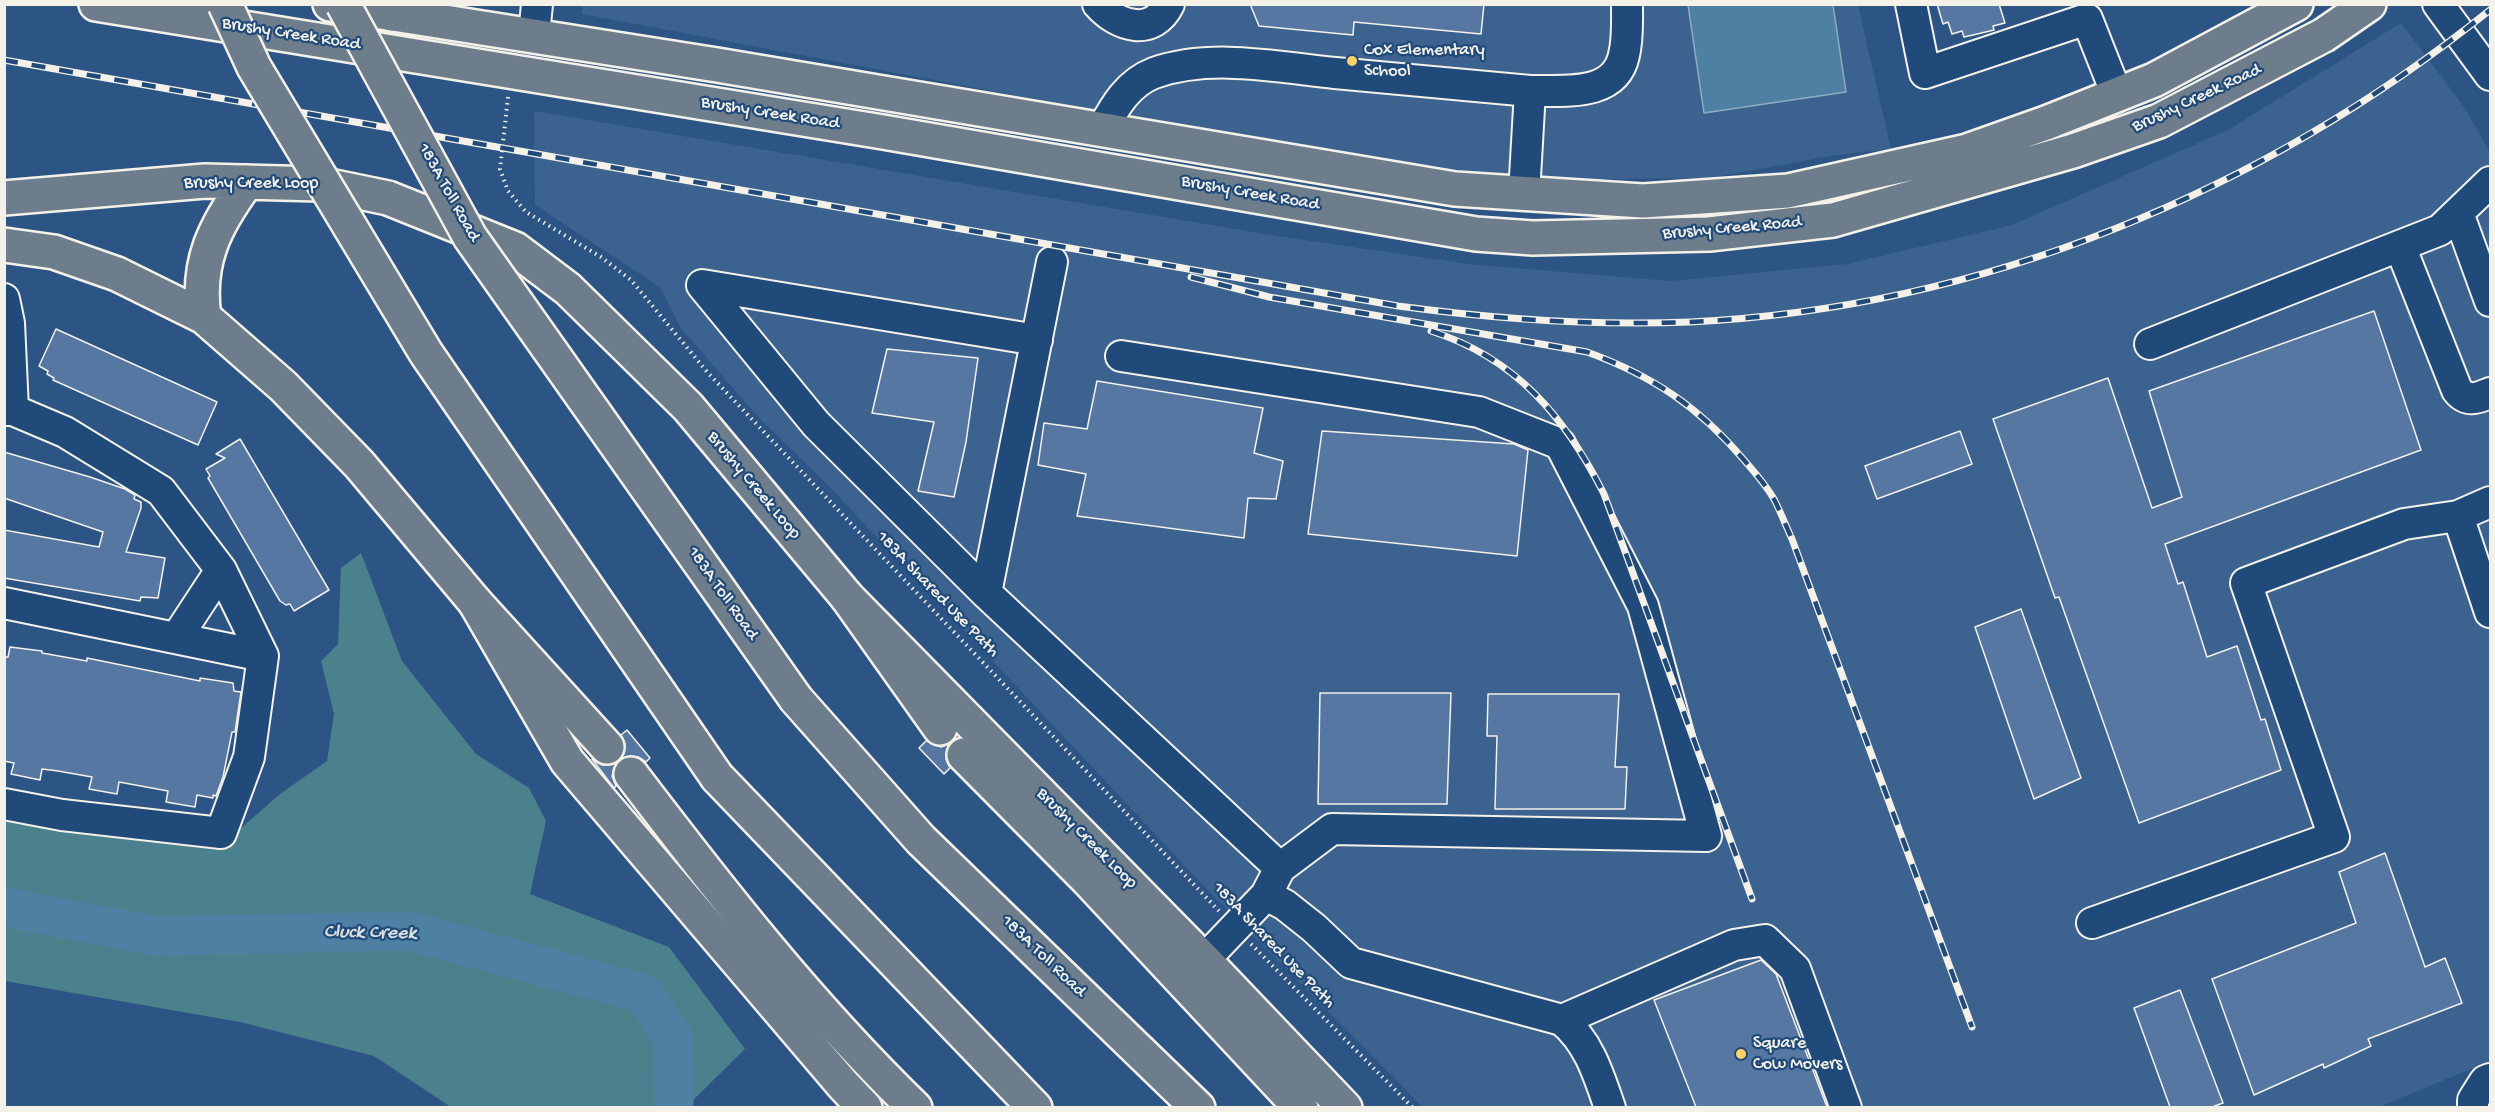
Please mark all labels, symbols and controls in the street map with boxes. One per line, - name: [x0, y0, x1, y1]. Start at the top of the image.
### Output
- street label: Brushy Creek Road: [220, 13, 362, 57]
- place label: Cox Elementary School: [1364, 40, 1484, 82]
- marker: Cox Elementary School: [1345, 54, 1359, 68]
- street label: Brushy Creek Road: [2129, 60, 2265, 138]
- street label: Brushy Creek Road: [699, 92, 841, 136]
- street label: 183A Toll Road: [412, 140, 484, 246]
- street label: Brushy Creek Road: [1179, 171, 1321, 217]
- street label: Brushy Creek Loop: [184, 173, 318, 195]
- street label: Brushy Creek Road: [1661, 212, 1803, 246]
- street label: Brushy Creek Loop: [701, 428, 805, 544]
- street label: 183A Shared Use Path: [871, 527, 1003, 663]
- street label: 183A Toll Road: [682, 543, 762, 645]
- street label: Brushy Creek Loop: [1031, 784, 1141, 894]
- street label: 183A Shared Use Path: [1207, 878, 1339, 1014]
- street label: 183A Toll Road: [996, 911, 1090, 1003]
- water label: Cluck Creek: [324, 921, 416, 947]
- place label: Square Cow Movers: [1753, 1033, 1842, 1076]
- marker: Square Cow Movers: [1734, 1047, 1748, 1061]

